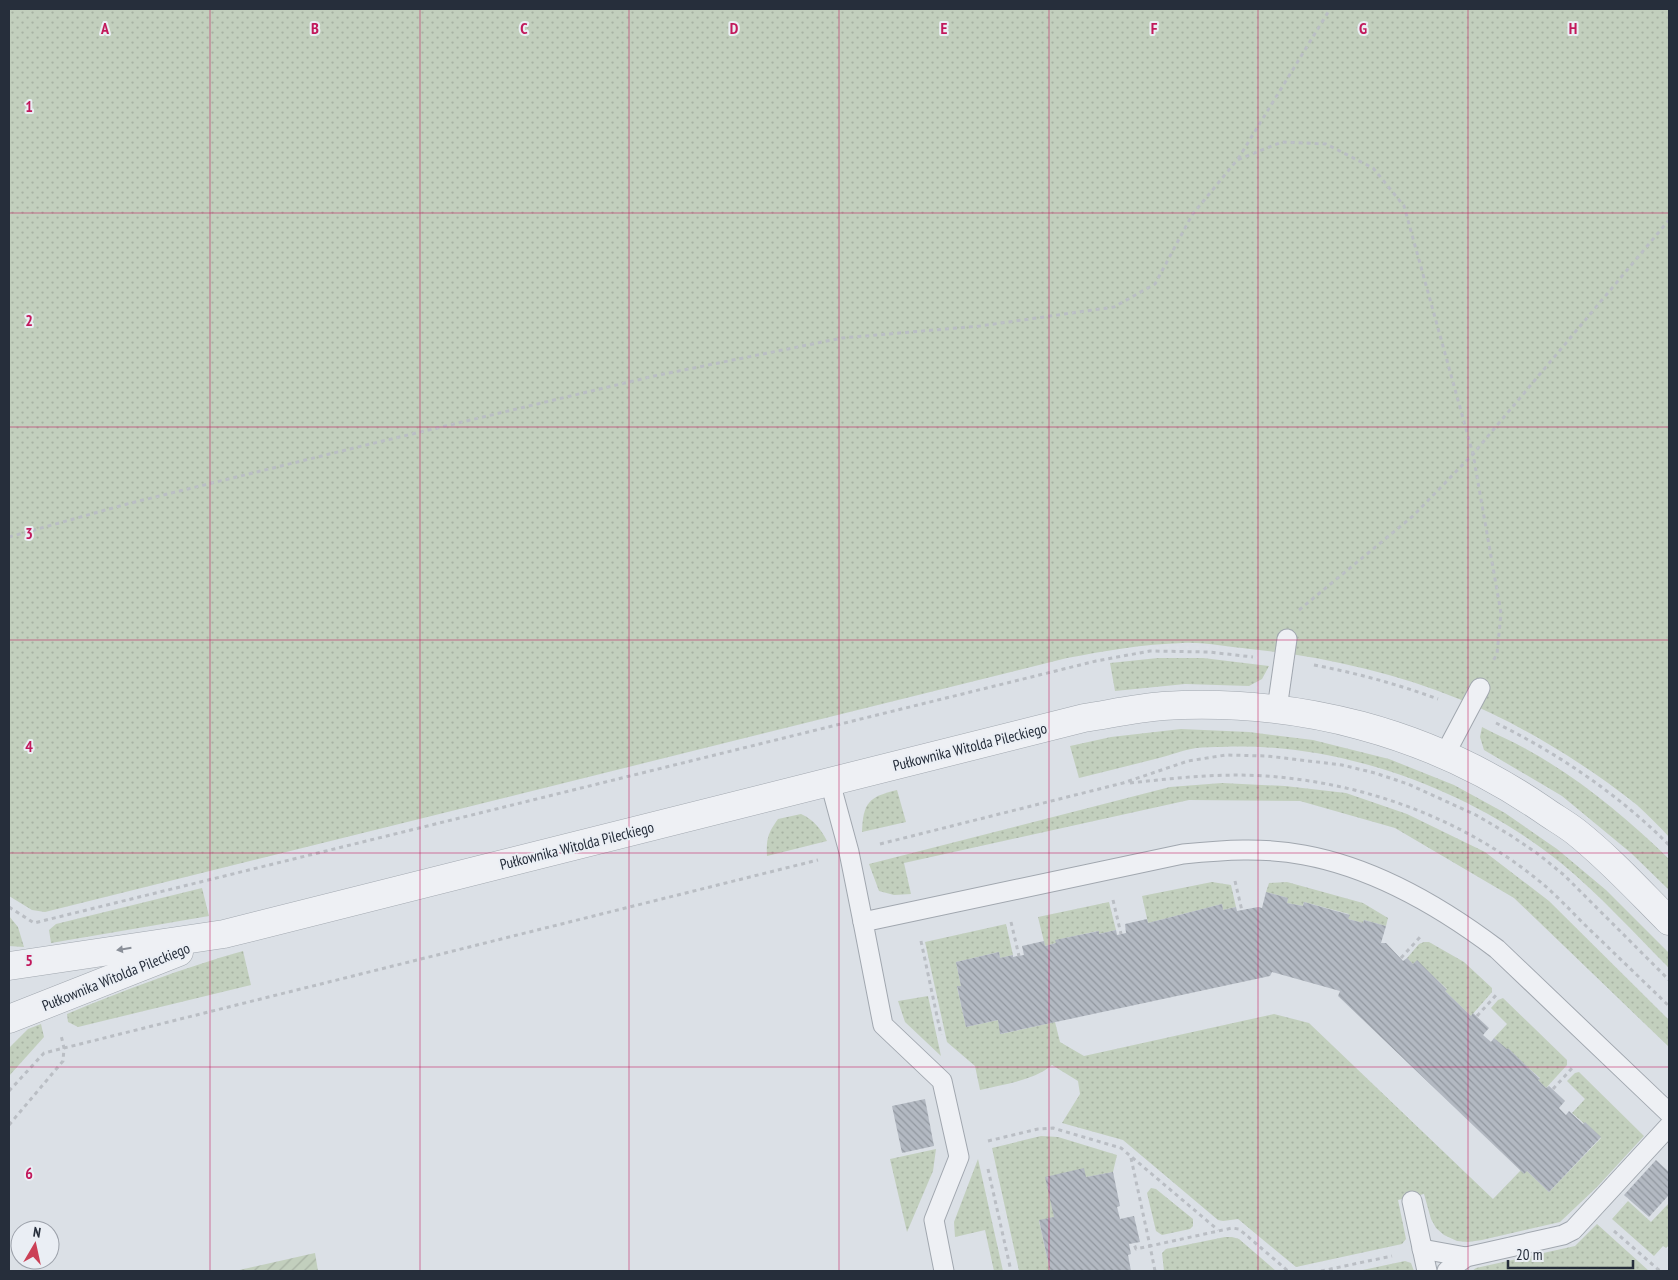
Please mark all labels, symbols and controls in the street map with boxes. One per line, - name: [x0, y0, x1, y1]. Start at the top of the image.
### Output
- text: A: [100, 18, 110, 38]
- text: B: [311, 18, 319, 38]
- text: C: [520, 18, 528, 38]
- text: D: [730, 18, 739, 38]
- text: E: [941, 18, 948, 38]
- text: F: [1151, 18, 1158, 38]
- text: G: [1359, 18, 1367, 38]
- text: H: [1569, 18, 1577, 38]
- text: 1: [25, 96, 33, 116]
- text: 2: [25, 310, 33, 330]
- text: 3: [25, 523, 33, 543]
- street label: Pułkownika Witolda Pileckiego: [891, 718, 1049, 775]
- text: 4: [25, 736, 33, 756]
- street label: Pułkownika Witolda Pileckiego: [498, 817, 656, 874]
- street label: Pułkownika Witolda Pileckiego: [39, 938, 193, 1015]
- one-way arrow: [116, 946, 132, 954]
- text: 5: [25, 950, 33, 970]
- text: 6: [25, 1163, 33, 1183]
- north arrow: [10, 1220, 60, 1270]
- text: N: [32, 1223, 42, 1242]
- scale bar: [1508, 1238, 1633, 1270]
- text: 20 m: [1516, 1245, 1542, 1264]

